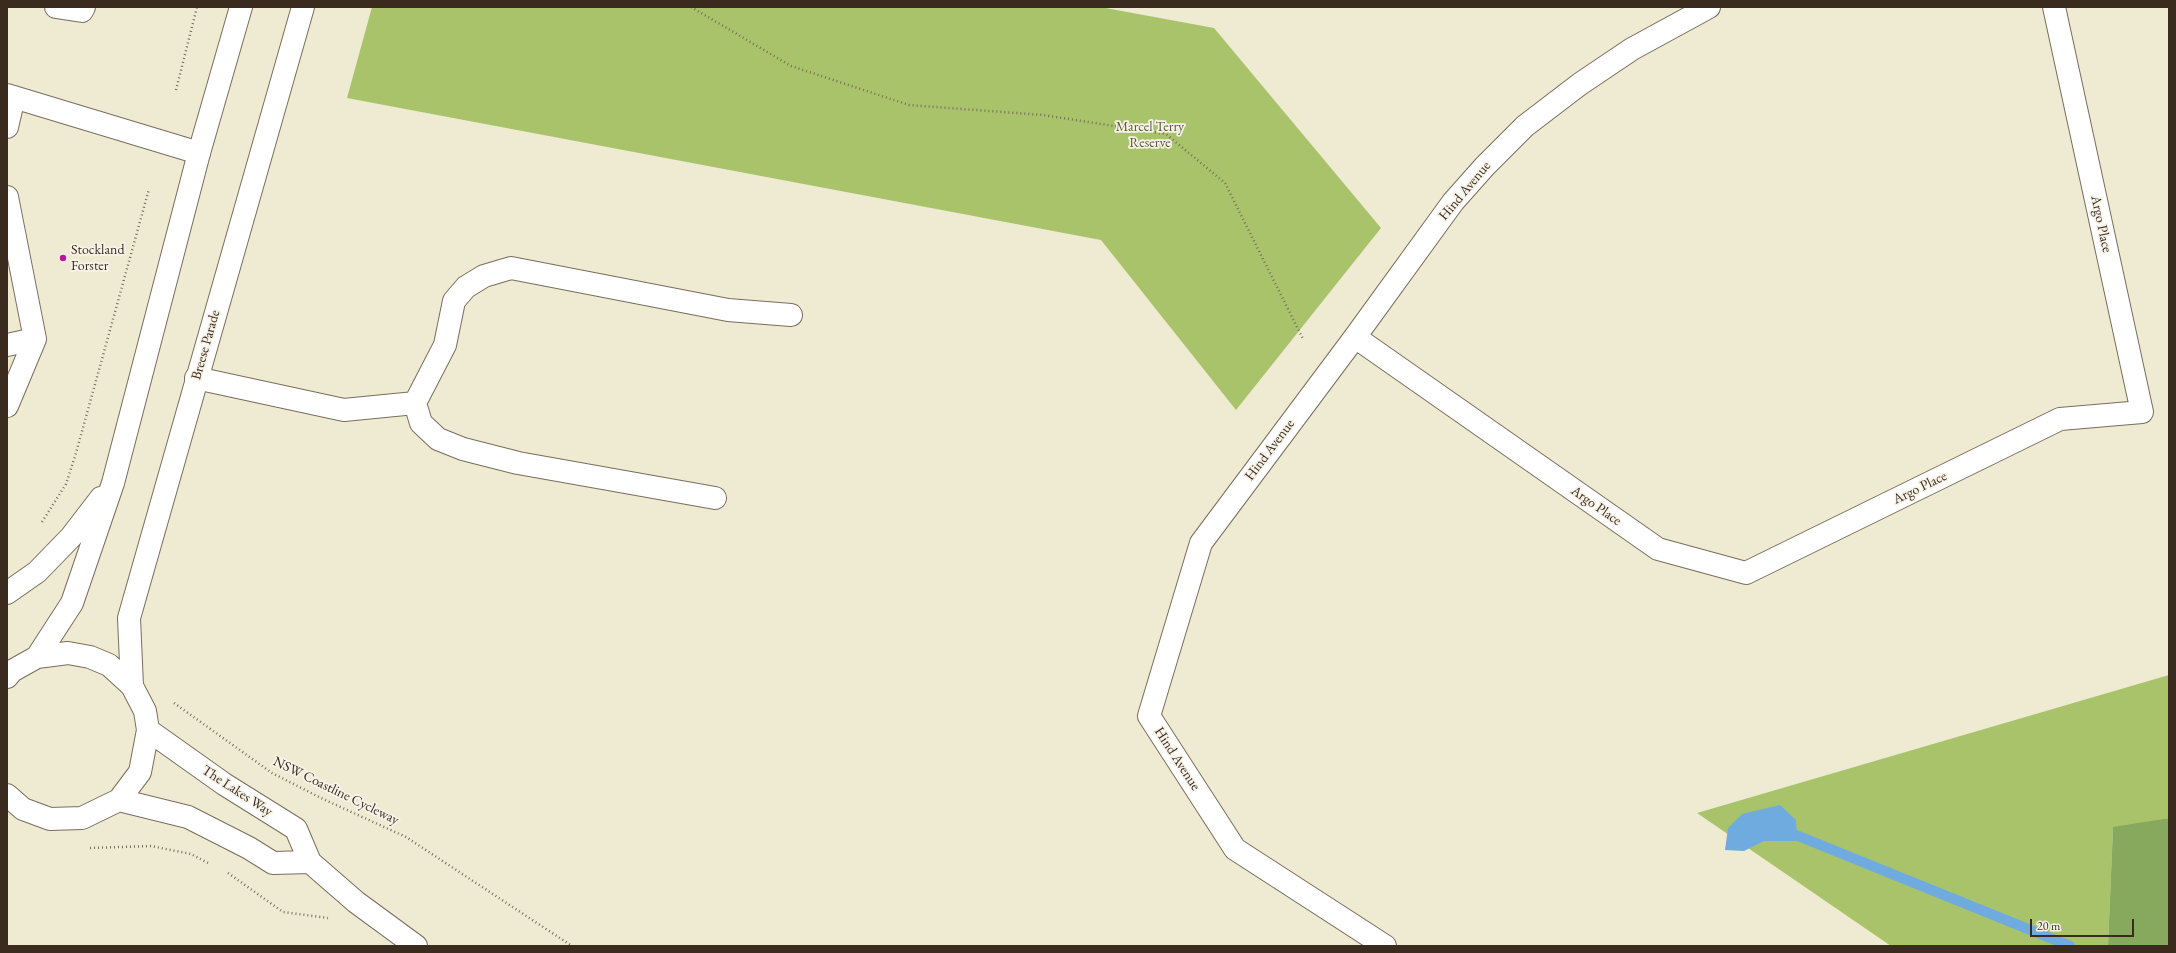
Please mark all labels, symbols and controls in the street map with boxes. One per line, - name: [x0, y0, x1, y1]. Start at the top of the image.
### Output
- park label: Marcel Terry Reserve: [1116, 119, 1184, 152]
- street label: Hind Avenue: [1435, 158, 1495, 224]
- street label: Argo Place: [2087, 194, 2115, 254]
- place label: Stockland Forster: [71, 242, 125, 274]
- marker: Stockland Forster: [58, 253, 68, 263]
- street label: Breese Parade: [188, 308, 224, 382]
- street label: Hind Avenue: [1242, 416, 1298, 484]
- street label: Argo Place: [1890, 468, 1950, 508]
- street label: Argo Place: [1568, 483, 1624, 529]
- street label: Hind Avenue: [1150, 724, 1204, 794]
- street label: NSW Coastline Cycleway: [270, 753, 402, 829]
- street label: The Lakes Way: [198, 762, 276, 820]
- scale bar: [2032, 911, 2136, 937]
- text: 20 m: [2037, 918, 2060, 934]

